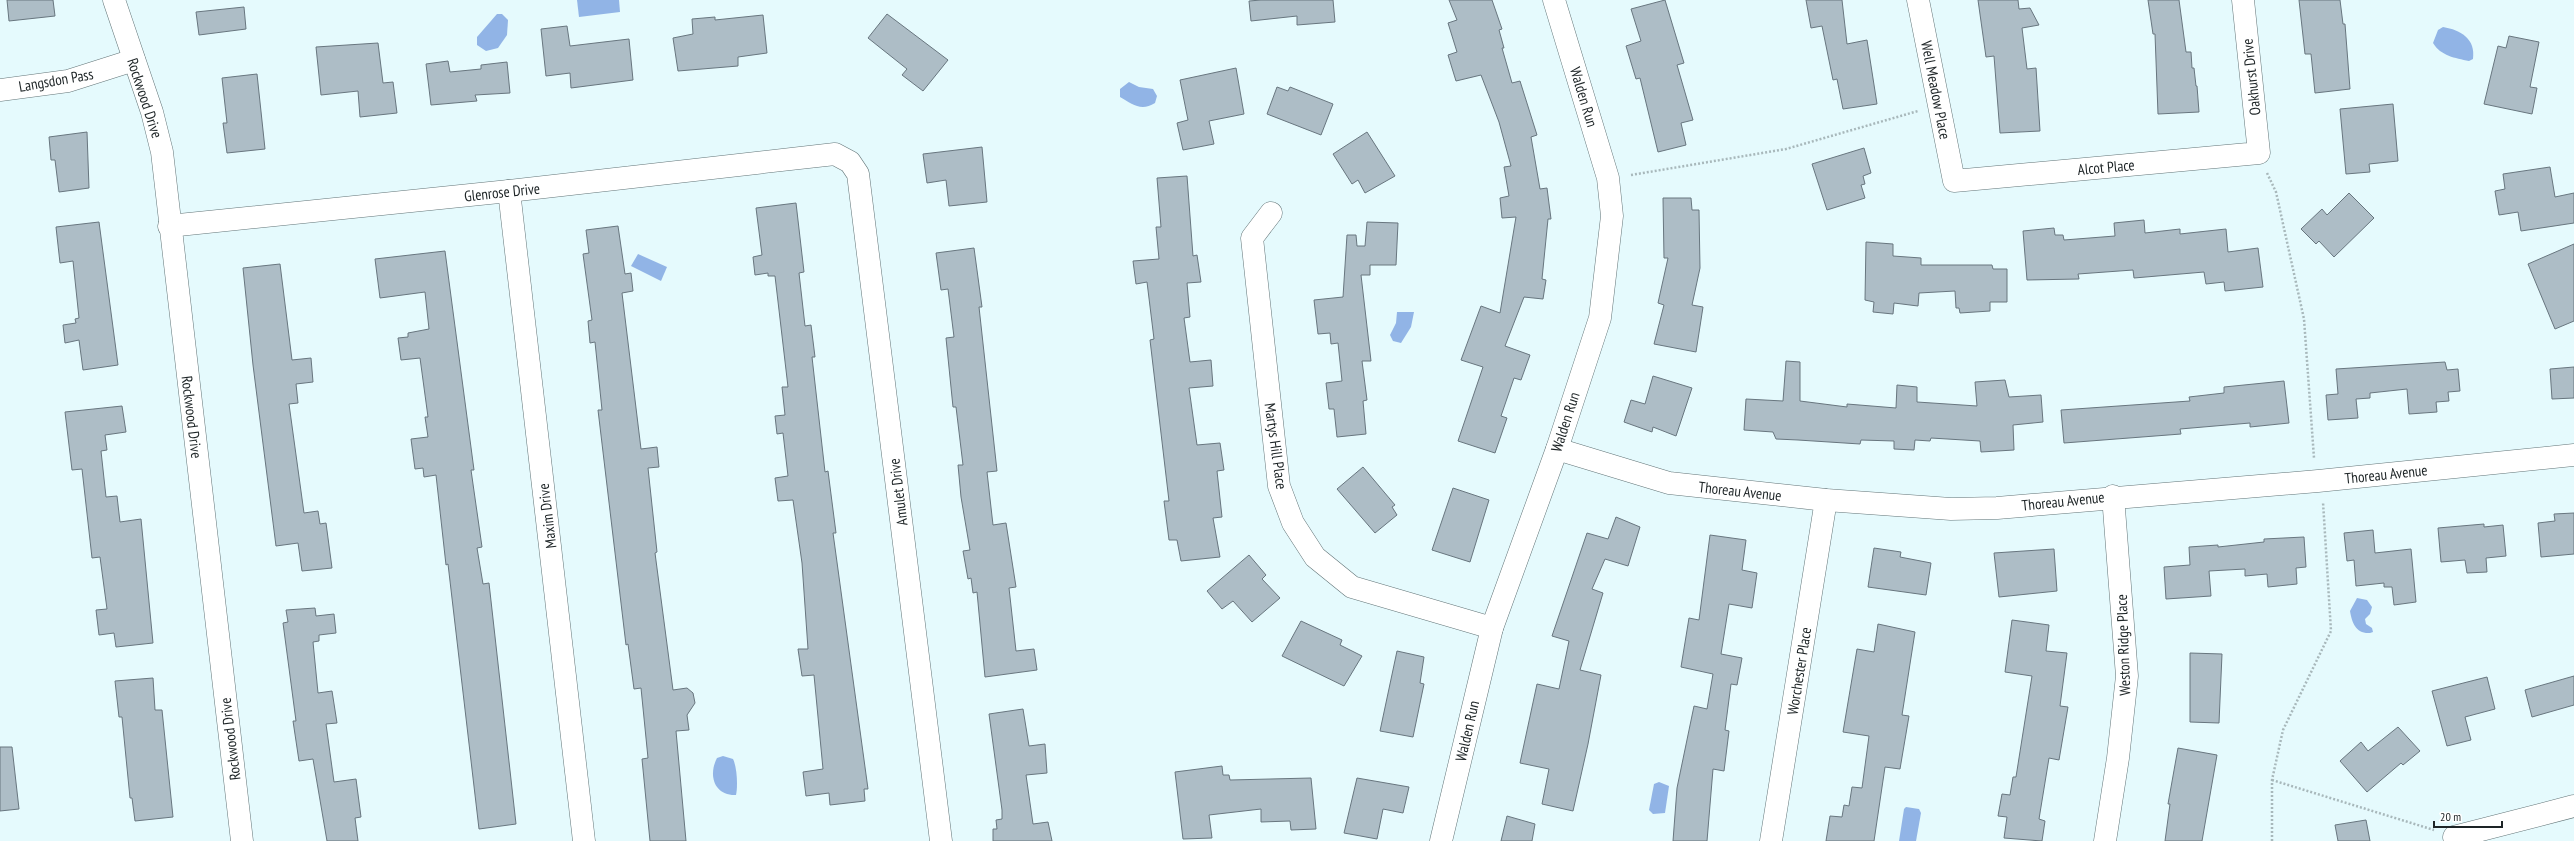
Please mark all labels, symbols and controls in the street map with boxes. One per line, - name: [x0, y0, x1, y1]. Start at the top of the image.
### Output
- street label: Oakhurst Drive: [2238, 38, 2264, 116]
- street label: Well Meadow Place: [1917, 39, 1955, 141]
- street label: Rockwood Drive: [123, 56, 167, 140]
- street label: Langsdon Pass: [17, 64, 95, 96]
- street label: Walden Run: [1566, 65, 1602, 129]
- street label: Alcot Place: [2077, 155, 2135, 179]
- street label: Glenrose Drive: [463, 179, 541, 205]
- street label: Rockwood Drive: [178, 375, 206, 459]
- street label: Walden Run: [1546, 390, 1584, 454]
- street label: Martys Hill Place: [1261, 402, 1291, 490]
- street label: Amulet Drive: [884, 457, 912, 527]
- street label: Thoreau Avenue: [2344, 460, 2428, 488]
- street label: Thoreau Avenue: [1698, 477, 1782, 505]
- street label: Maxim Drive: [534, 482, 560, 550]
- street label: Thoreau Avenue: [2021, 487, 2105, 515]
- street label: Weston Ridge Place: [2112, 594, 2134, 696]
- street label: Worchester Place: [1783, 626, 1815, 716]
- street label: Rockwood Drive: [216, 697, 244, 781]
- street label: Walden Run: [1451, 699, 1483, 763]
- scale bar: [2434, 803, 2502, 829]
- text: 20 m: [2440, 809, 2461, 824]

